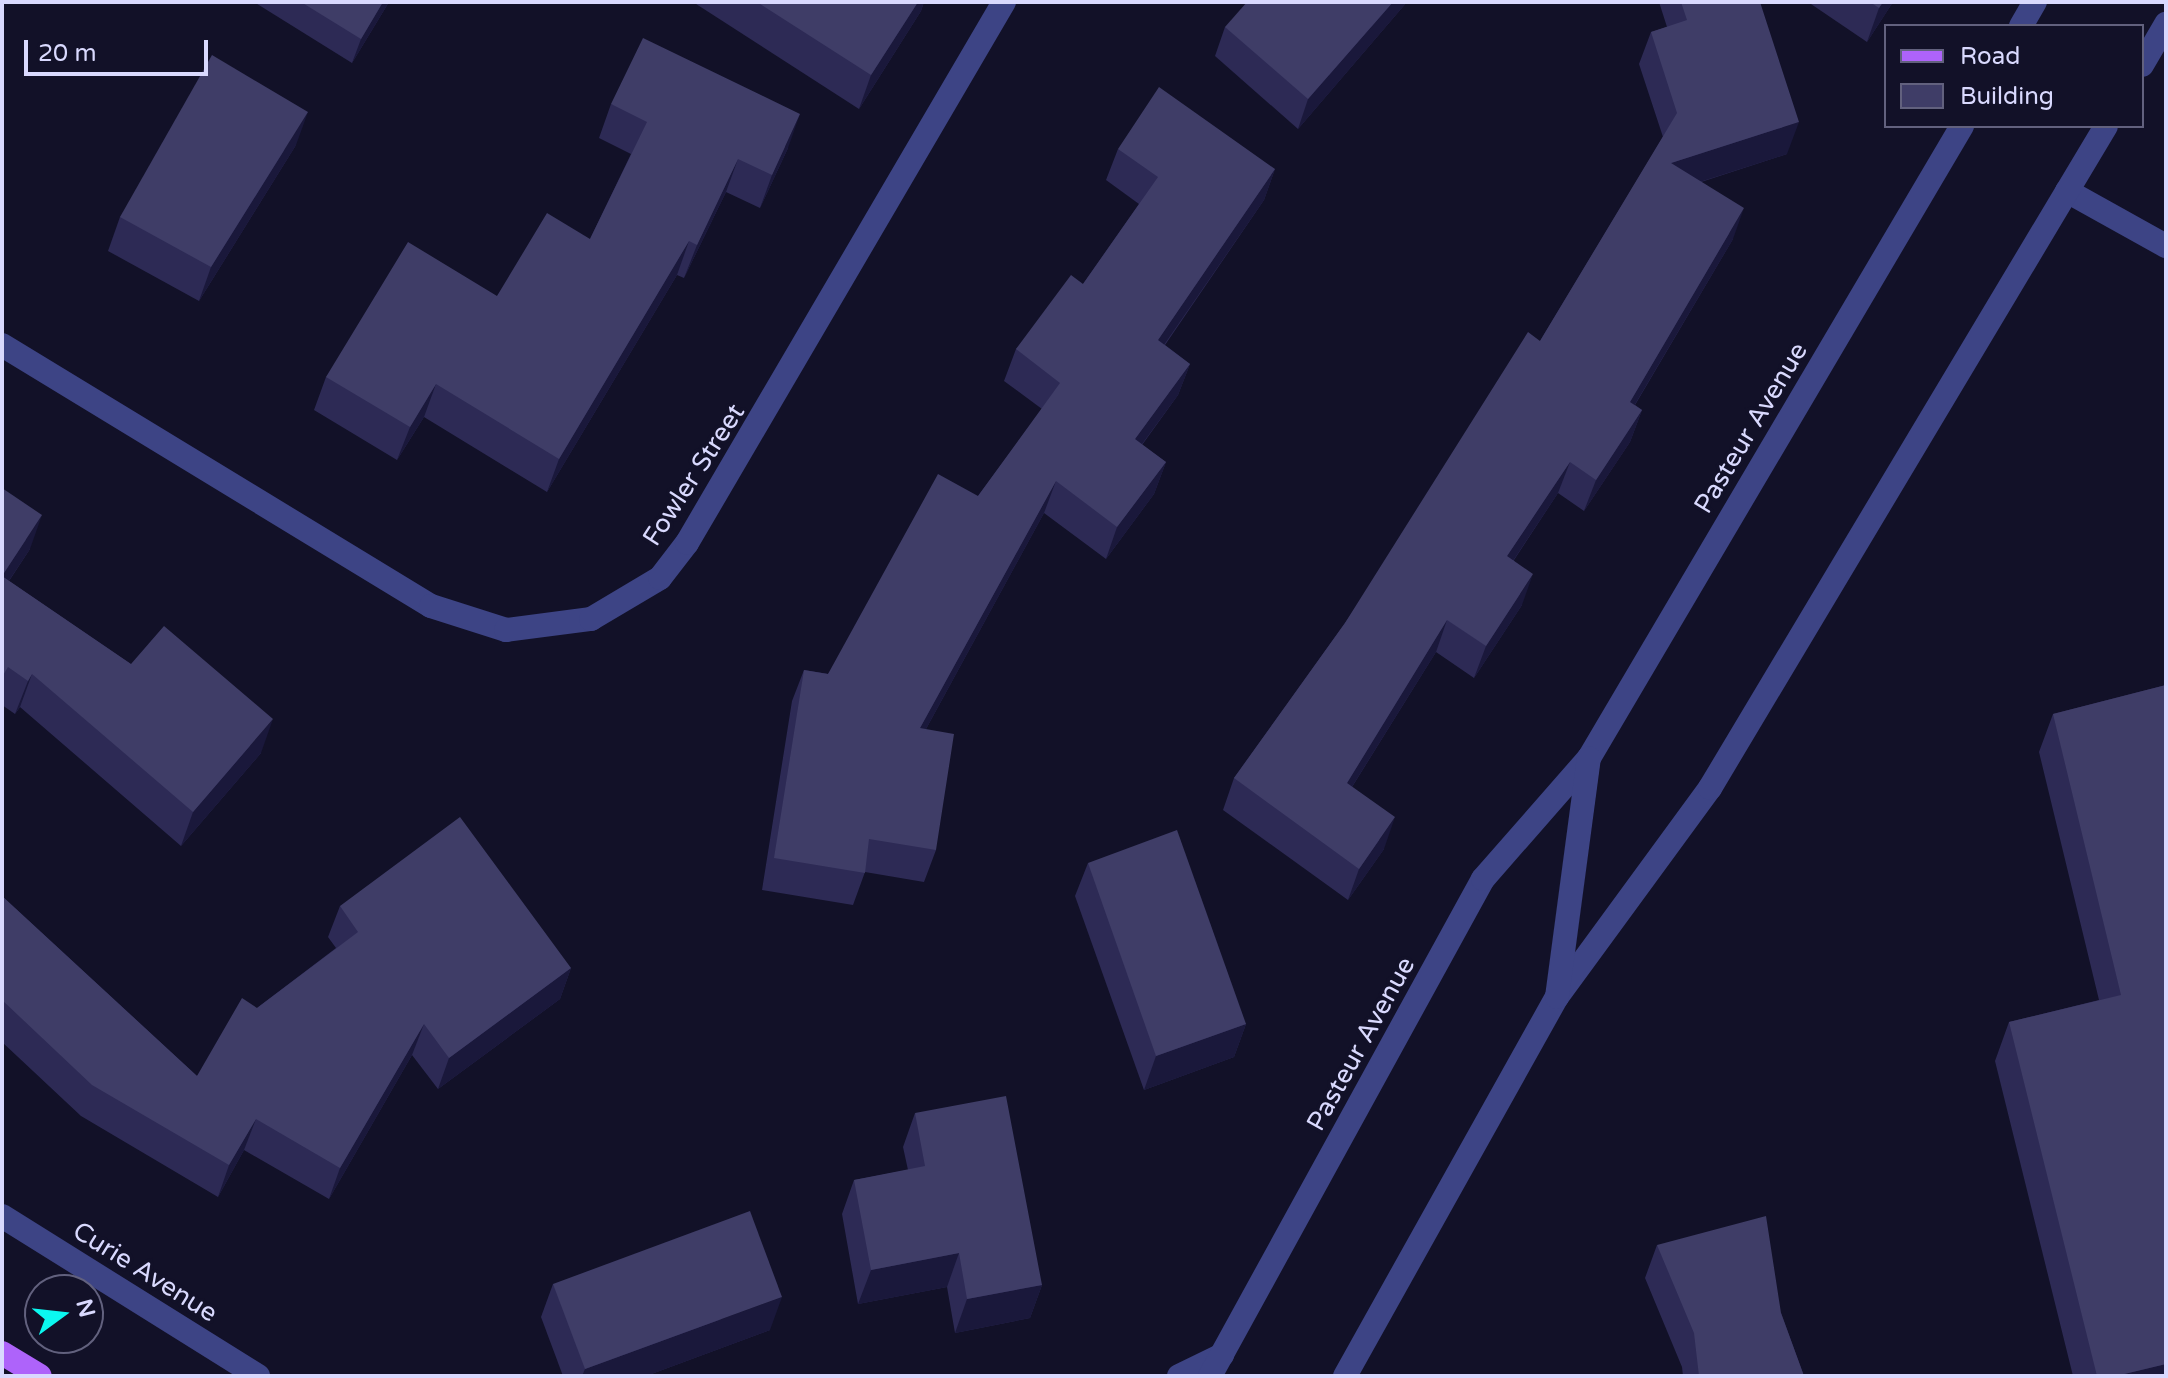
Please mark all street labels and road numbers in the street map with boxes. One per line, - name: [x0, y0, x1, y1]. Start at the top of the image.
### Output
- street label: Pasteur Avenue: [1688, 337, 1814, 519]
- street label: Fowler Street: [636, 398, 752, 552]
- street label: Pasteur Avenue: [1300, 952, 1422, 1136]
- street label: Curie Avenue: [67, 1215, 223, 1329]

